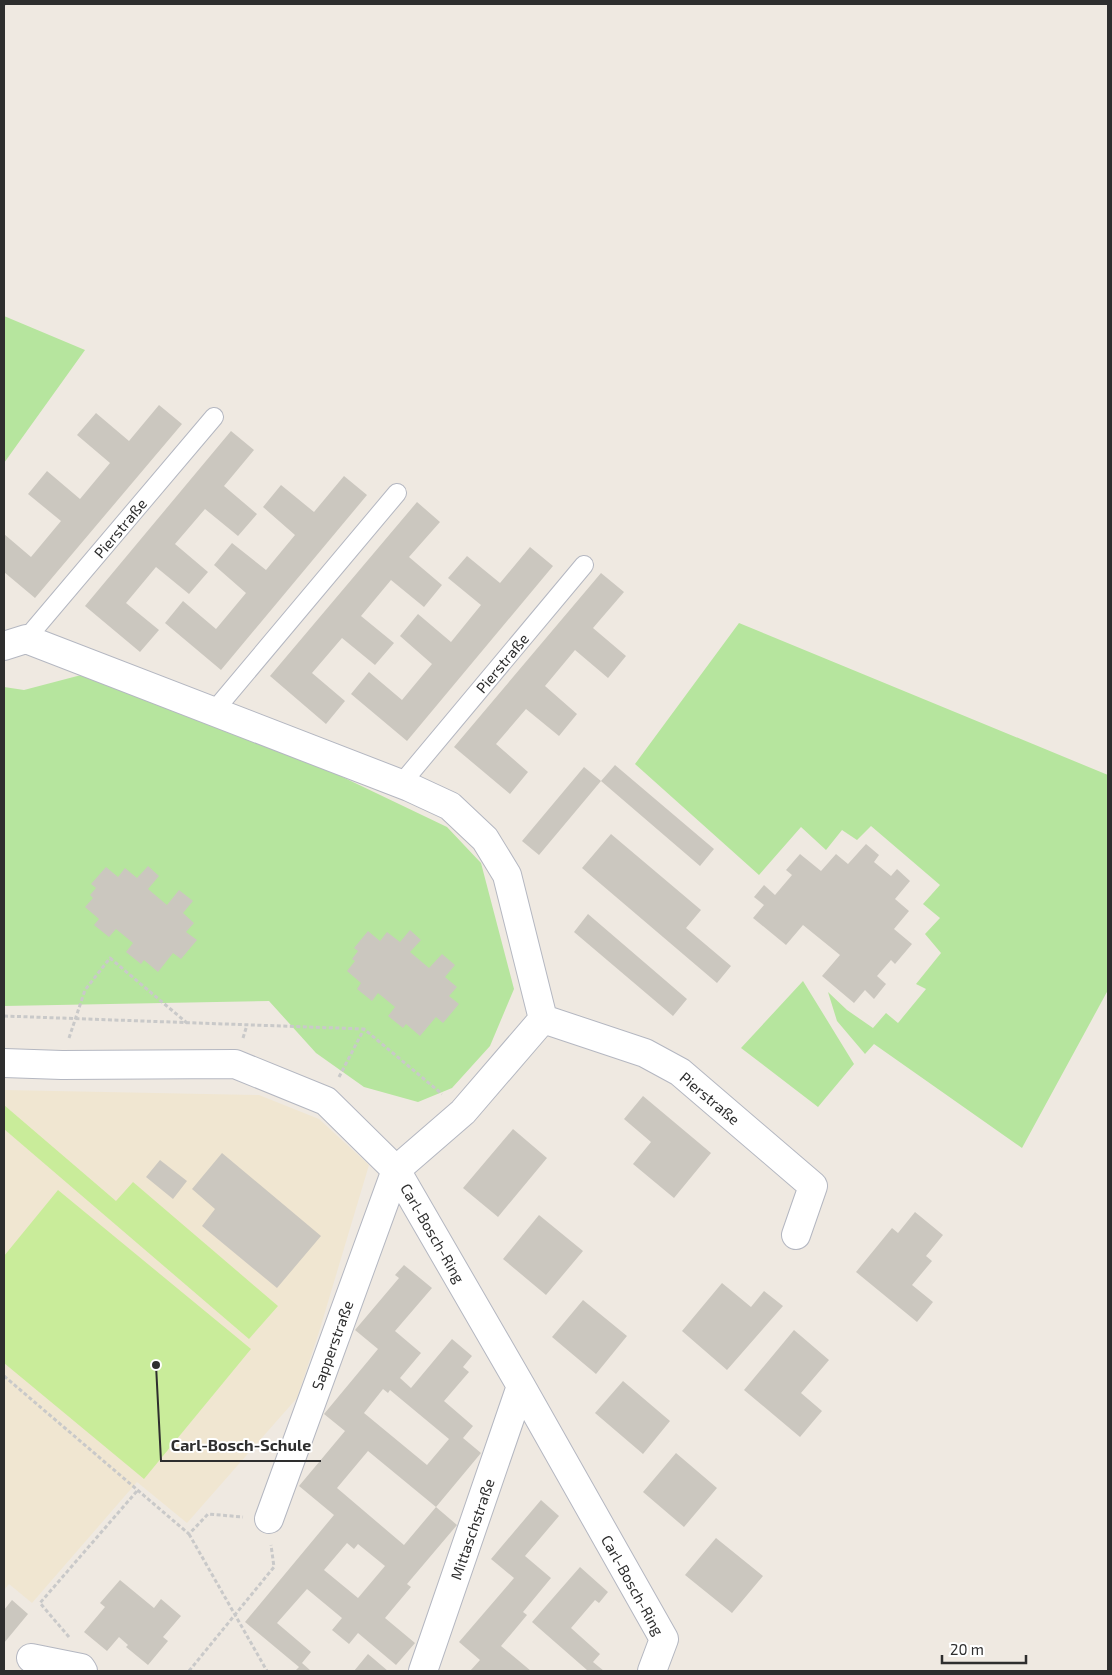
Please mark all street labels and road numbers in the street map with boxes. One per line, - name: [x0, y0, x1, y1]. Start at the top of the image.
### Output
- street label: Pierstraße: [90, 494, 150, 562]
- street label: Pierstraße: [472, 629, 532, 697]
- street label: Pierstraße: [676, 1068, 744, 1128]
- street label: Carl-Bosch-Ring: [397, 1180, 469, 1287]
- street label: Sapperstraße: [307, 1298, 357, 1392]
- street label: Mittaschstraße: [446, 1476, 498, 1582]
- street label: Carl-Bosch-Ring: [598, 1532, 668, 1639]

